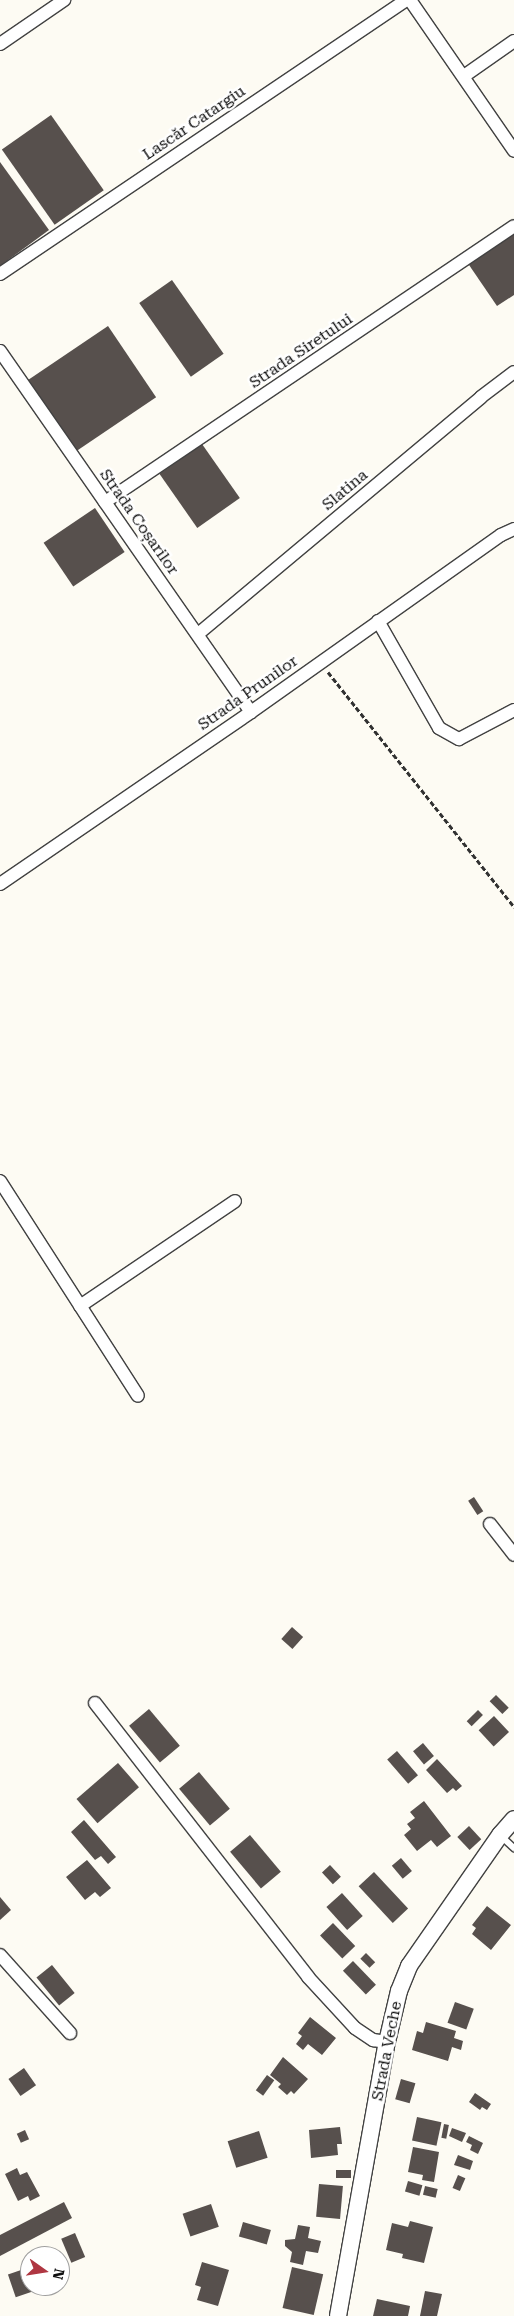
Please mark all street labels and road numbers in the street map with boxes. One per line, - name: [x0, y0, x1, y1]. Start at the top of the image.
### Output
- street label: Lascăr Catargiu: [139, 82, 249, 164]
- street label: Strada Siretului: [246, 309, 356, 393]
- street label: Slatina: [318, 465, 372, 515]
- street label: Strada Coșarilor: [95, 466, 183, 578]
- street label: Strada Prunilor: [194, 651, 302, 735]
- street label: Strada Veche: [368, 2000, 406, 2102]

